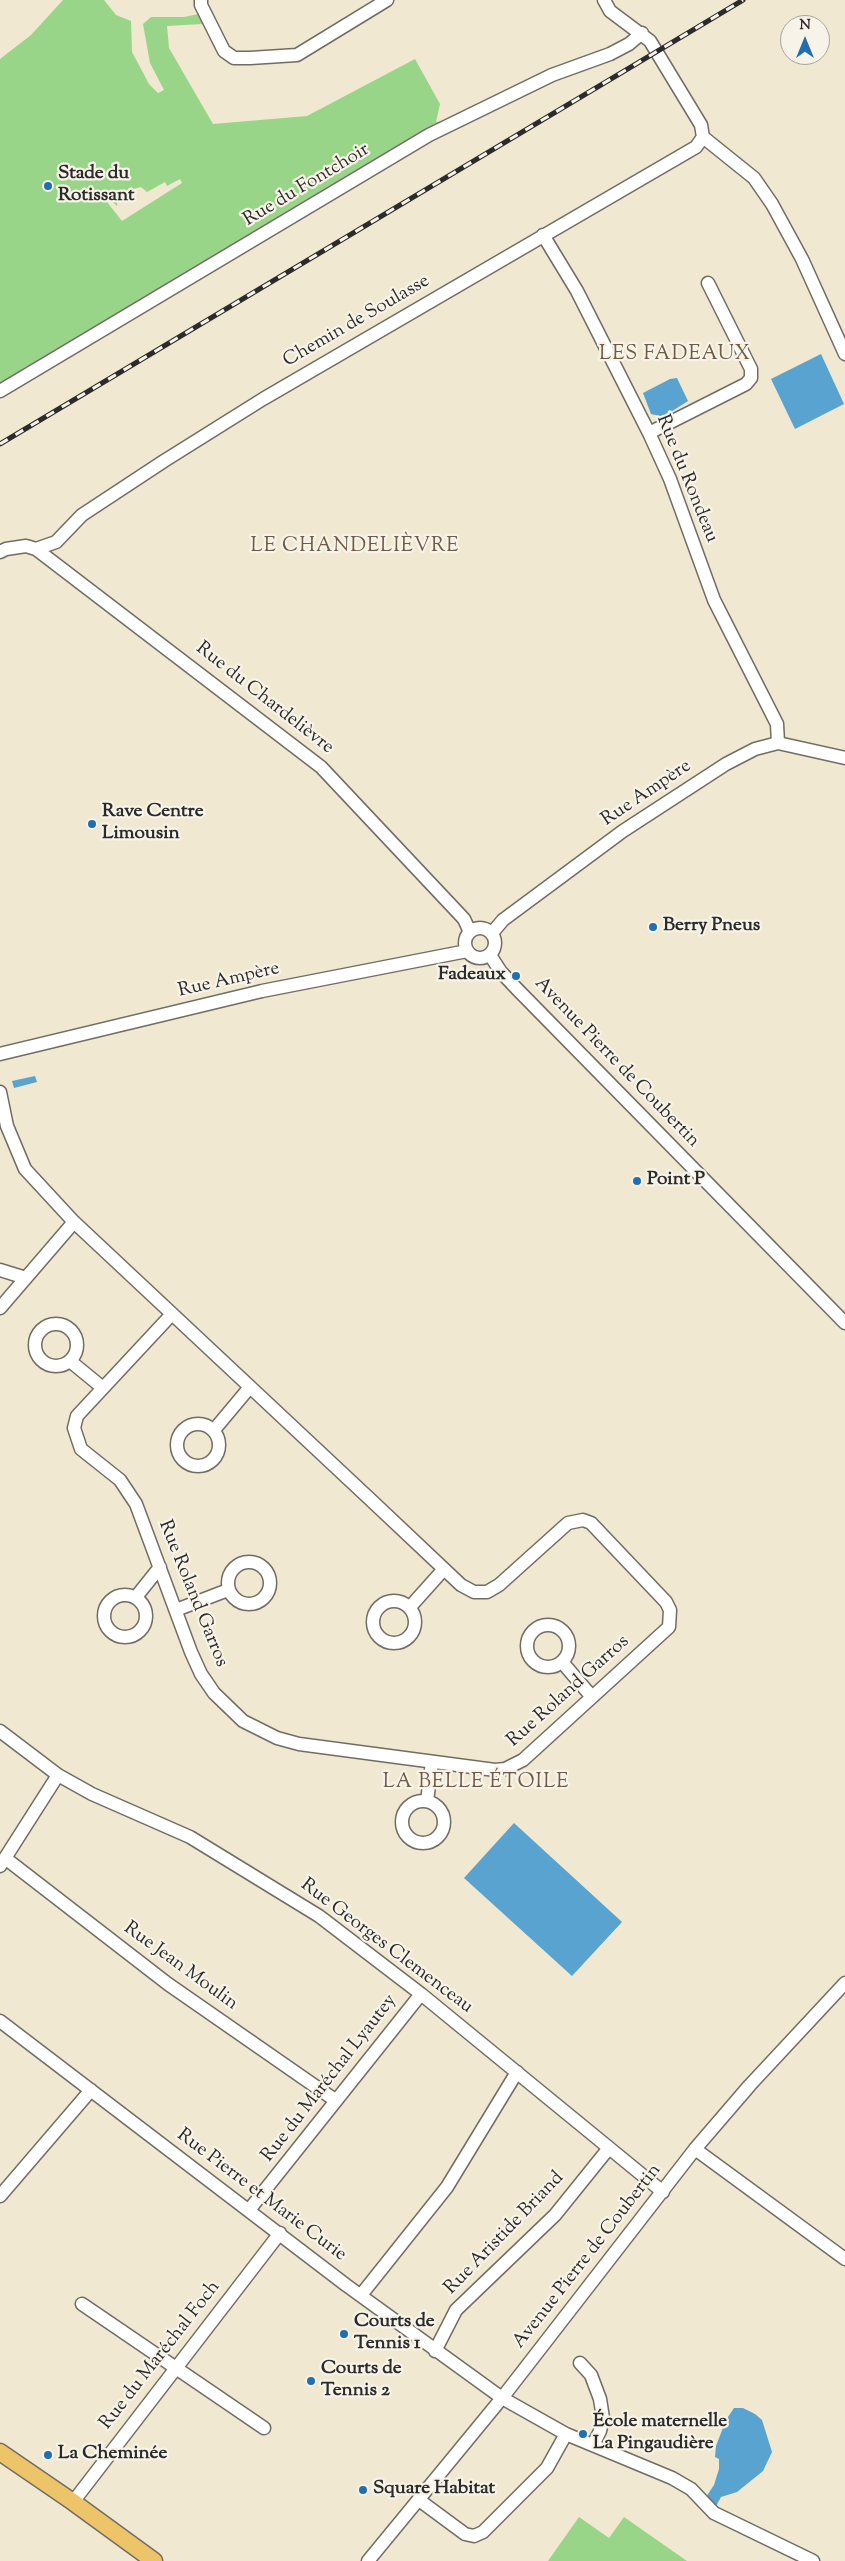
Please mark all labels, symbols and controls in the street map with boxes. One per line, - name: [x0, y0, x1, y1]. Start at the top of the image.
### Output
- north arrow: [780, 15, 830, 65]
- text: N: [799, 16, 811, 36]
- street label: Rue du Fontchoir: [240, 139, 374, 233]
- place label: Stade du Rotissant: [58, 164, 135, 208]
- marker: Stade du Rotissant: [42, 180, 54, 192]
- street label: Chemin de Soulasse: [280, 271, 434, 373]
- district label: LES FADEAUX: [598, 344, 752, 368]
- street label: Rue du Rondeau: [650, 412, 722, 546]
- district label: LE CHANDELIÈVRE: [249, 536, 461, 560]
- street label: Rue du Chardelièvre: [190, 638, 338, 760]
- street label: Rue Ampère: [598, 756, 696, 832]
- place label: Rave Centre Limousin: [102, 802, 204, 846]
- marker: Rave Centre Limousin: [86, 818, 98, 830]
- place label: Berry Pneus: [663, 916, 760, 938]
- marker: Berry Pneus: [647, 921, 659, 933]
- street label: Rue Ampère: [176, 958, 282, 1004]
- place label: Fadeaux: [438, 965, 506, 987]
- marker: Fadeaux: [510, 970, 522, 982]
- street label: Avenue Pierre de Coubertin: [529, 973, 703, 1153]
- place label: Point P: [647, 1170, 705, 1192]
- marker: Point P: [631, 1175, 643, 1187]
- street label: Rue Roland Garros: [152, 1517, 232, 1671]
- street label: Rue Roland Garros: [503, 1631, 635, 1753]
- district label: LA BELLE ÉTOILE: [381, 1772, 571, 1796]
- street label: Rue Georges Clemenceau: [295, 1875, 477, 2019]
- street label: Rue Jean Moulin: [118, 1918, 242, 2016]
- street label: Rue du Maréchal Lyautey: [257, 1991, 403, 2167]
- street label: Rue Pierre et Marie Curie: [172, 2125, 350, 2267]
- street label: Avenue Pierre de Coubertin: [509, 2160, 667, 2354]
- street label: Rue Aristide Briand: [440, 2168, 570, 2300]
- street label: Rue du Maréchal Foch: [96, 2277, 226, 2435]
- place label: Courts de Tennis 1: [354, 2312, 435, 2356]
- marker: Courts de Tennis 1: [338, 2328, 350, 2340]
- place label: Courts de Tennis 2: [321, 2359, 402, 2403]
- marker: Courts de Tennis 2: [305, 2375, 317, 2387]
- place label: École maternelle La Pingaudière: [593, 2412, 727, 2456]
- marker: École maternelle La Pingaudière: [577, 2428, 589, 2440]
- place label: La Cheminée: [58, 2444, 167, 2466]
- marker: La Cheminée: [42, 2449, 54, 2461]
- place label: Square Habitat: [373, 2479, 495, 2501]
- marker: Square Habitat: [357, 2484, 369, 2496]

